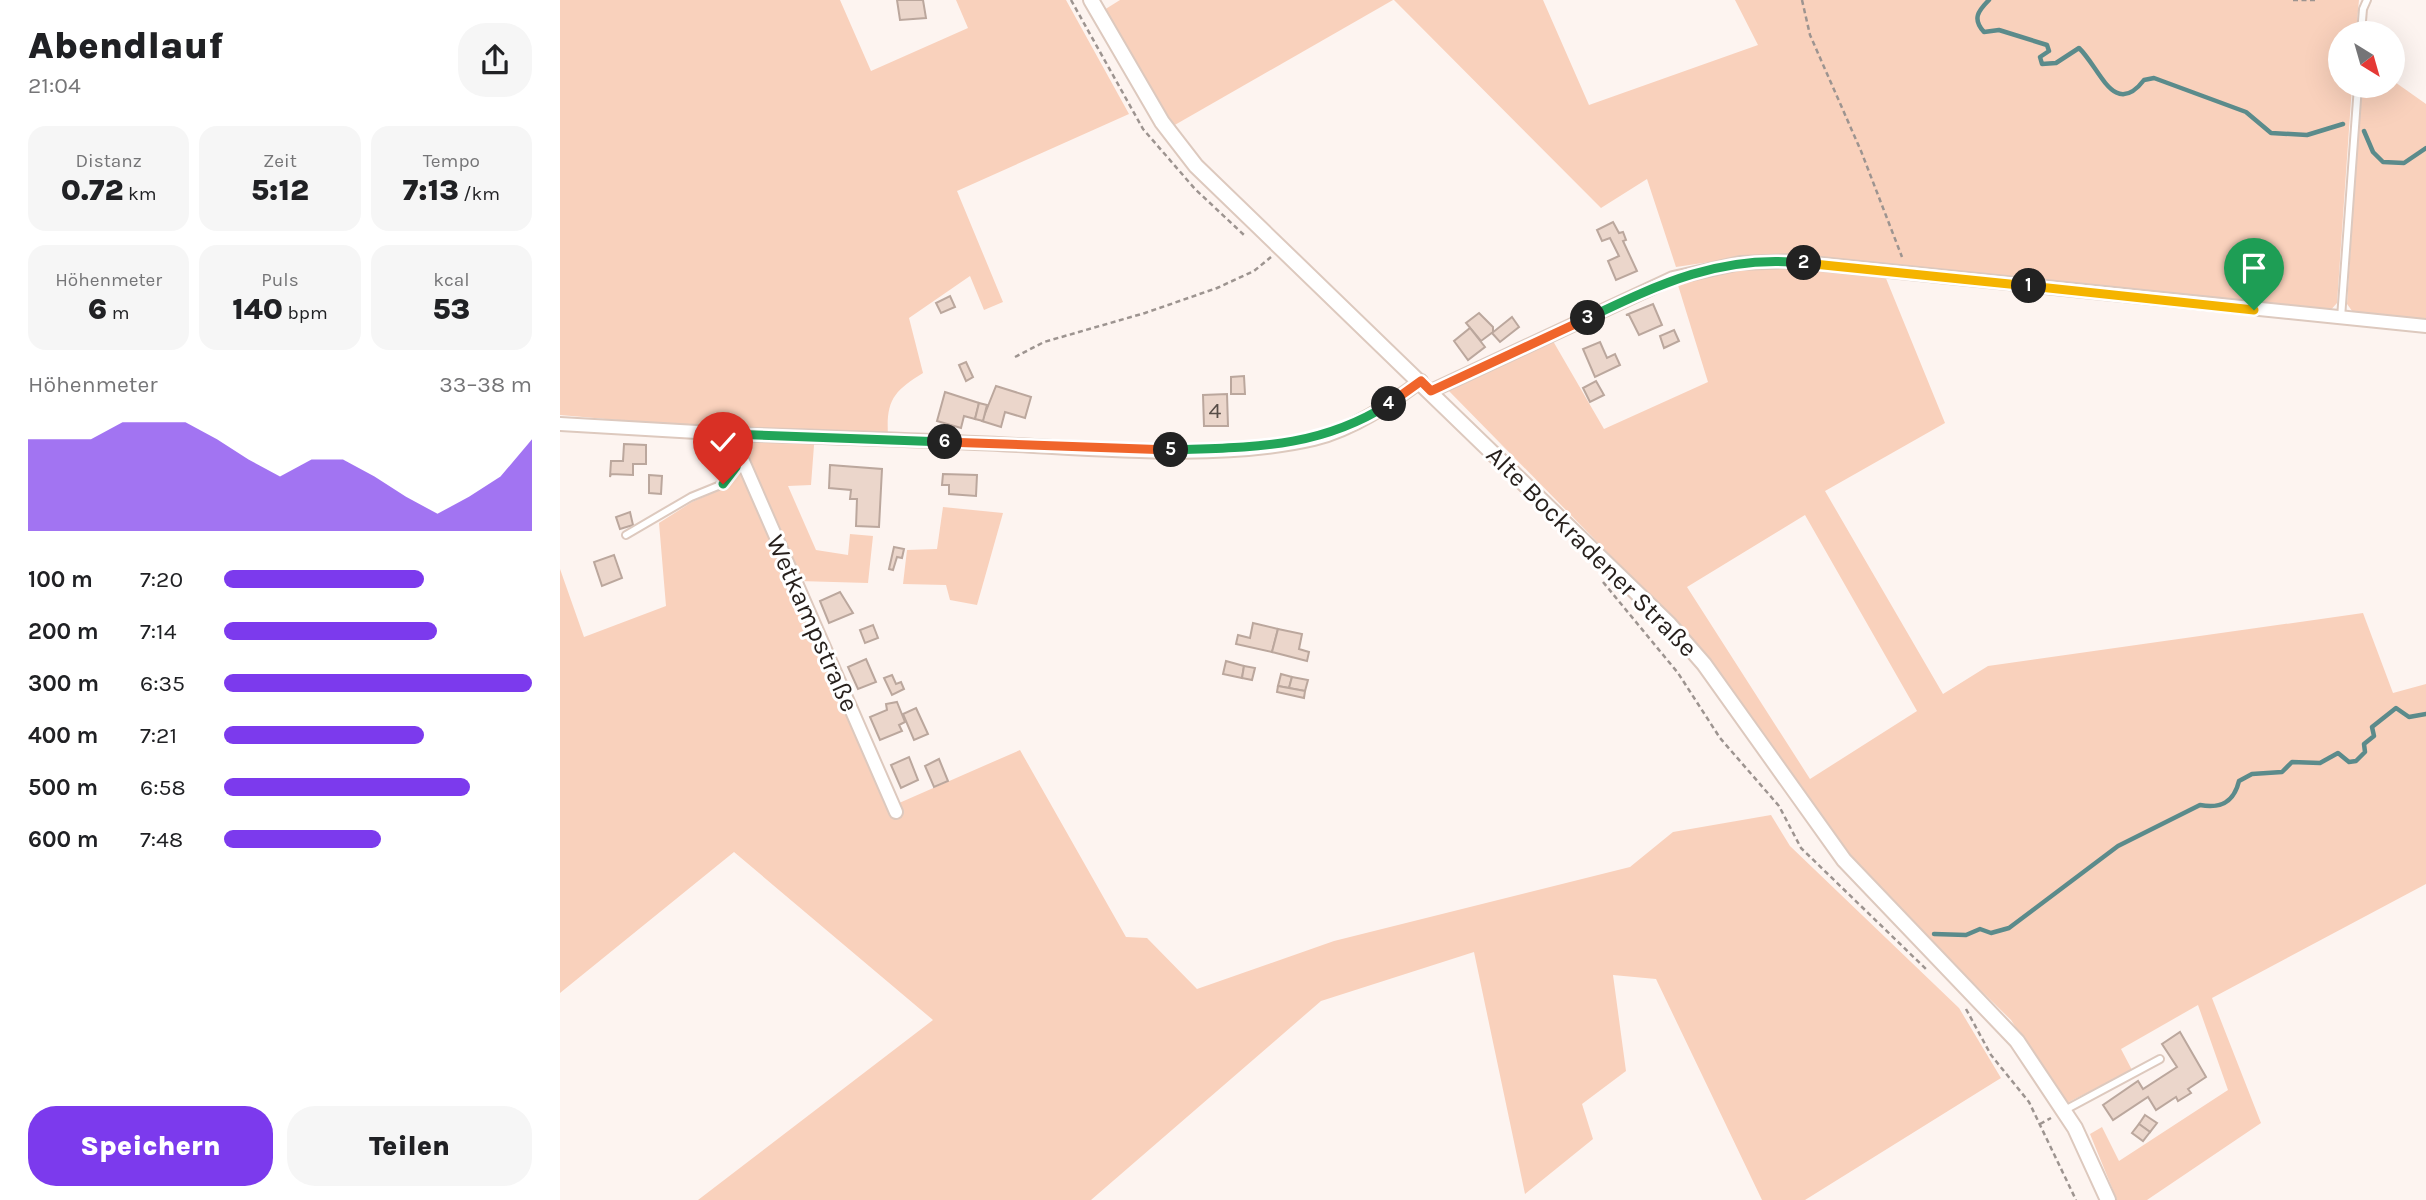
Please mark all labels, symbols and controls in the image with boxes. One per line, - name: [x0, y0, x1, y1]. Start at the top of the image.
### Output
- north arrow: [2328, 21, 2404, 98]
- map controls: [2328, 21, 2405, 98]
- text: Abendlauf: [28, 23, 223, 68]
- button: share: [458, 23, 532, 97]
- text: 21:04: [28, 72, 81, 99]
- text: Distanz: [76, 150, 142, 172]
- text: Zeit: [263, 150, 297, 172]
- text: Tempo: [423, 150, 480, 172]
- text: 0.72: [61, 172, 123, 208]
- text: 5:12: [251, 172, 309, 208]
- text: 7:13: [403, 172, 459, 208]
- text: km: [123, 183, 156, 205]
- text: /km: [459, 183, 500, 205]
- pin: [2224, 238, 2284, 310]
- pin: 2: [1786, 246, 1822, 280]
- icon: arrive: [2235, 249, 2273, 287]
- text: 2: [1798, 251, 1809, 273]
- pin: 1: [2012, 268, 2046, 304]
- text: Höhenmeter: [55, 269, 162, 291]
- text: Puls: [261, 269, 299, 291]
- text: kcal: [433, 269, 469, 291]
- text: 1: [2025, 274, 2032, 296]
- text: 6: [88, 291, 107, 327]
- text: 140: [232, 291, 283, 327]
- text: 53: [432, 291, 470, 327]
- pin: 3: [1570, 300, 1606, 336]
- text: m: [107, 302, 129, 324]
- text: bpm: [283, 302, 328, 324]
- text: 3: [1582, 306, 1593, 328]
- text: Höhenmeter: [28, 371, 158, 398]
- text: 33–38 m: [439, 371, 532, 398]
- pin: 4: [1372, 386, 1406, 422]
- text: 4: [1383, 392, 1394, 414]
- house number: 4: [1209, 397, 1222, 424]
- pin: [693, 412, 753, 484]
- icon: check: [704, 423, 742, 461]
- pin: 6: [928, 424, 962, 460]
- text: 6: [939, 430, 950, 452]
- pin: 5: [1154, 433, 1188, 468]
- text: 5: [1165, 438, 1176, 460]
- street label: Alte Bockradener Straße: [1480, 439, 1704, 663]
- street label: Wetkampstraße: [760, 530, 865, 717]
- text: 100 m: [28, 566, 93, 593]
- text: 7:20: [140, 566, 183, 593]
- text: 200 m: [28, 618, 99, 645]
- text: 7:14: [140, 618, 177, 645]
- text: 300 m: [28, 670, 99, 697]
- text: 6:35: [140, 670, 185, 697]
- text: 400 m: [28, 722, 98, 749]
- text: 7:21: [140, 722, 177, 749]
- text: 500 m: [28, 774, 98, 801]
- text: 6:58: [140, 774, 186, 801]
- text: 600 m: [28, 826, 99, 853]
- text: 7:48: [140, 826, 183, 853]
- button: Speichern: [28, 1106, 273, 1186]
- button: Teilen: [287, 1106, 532, 1186]

